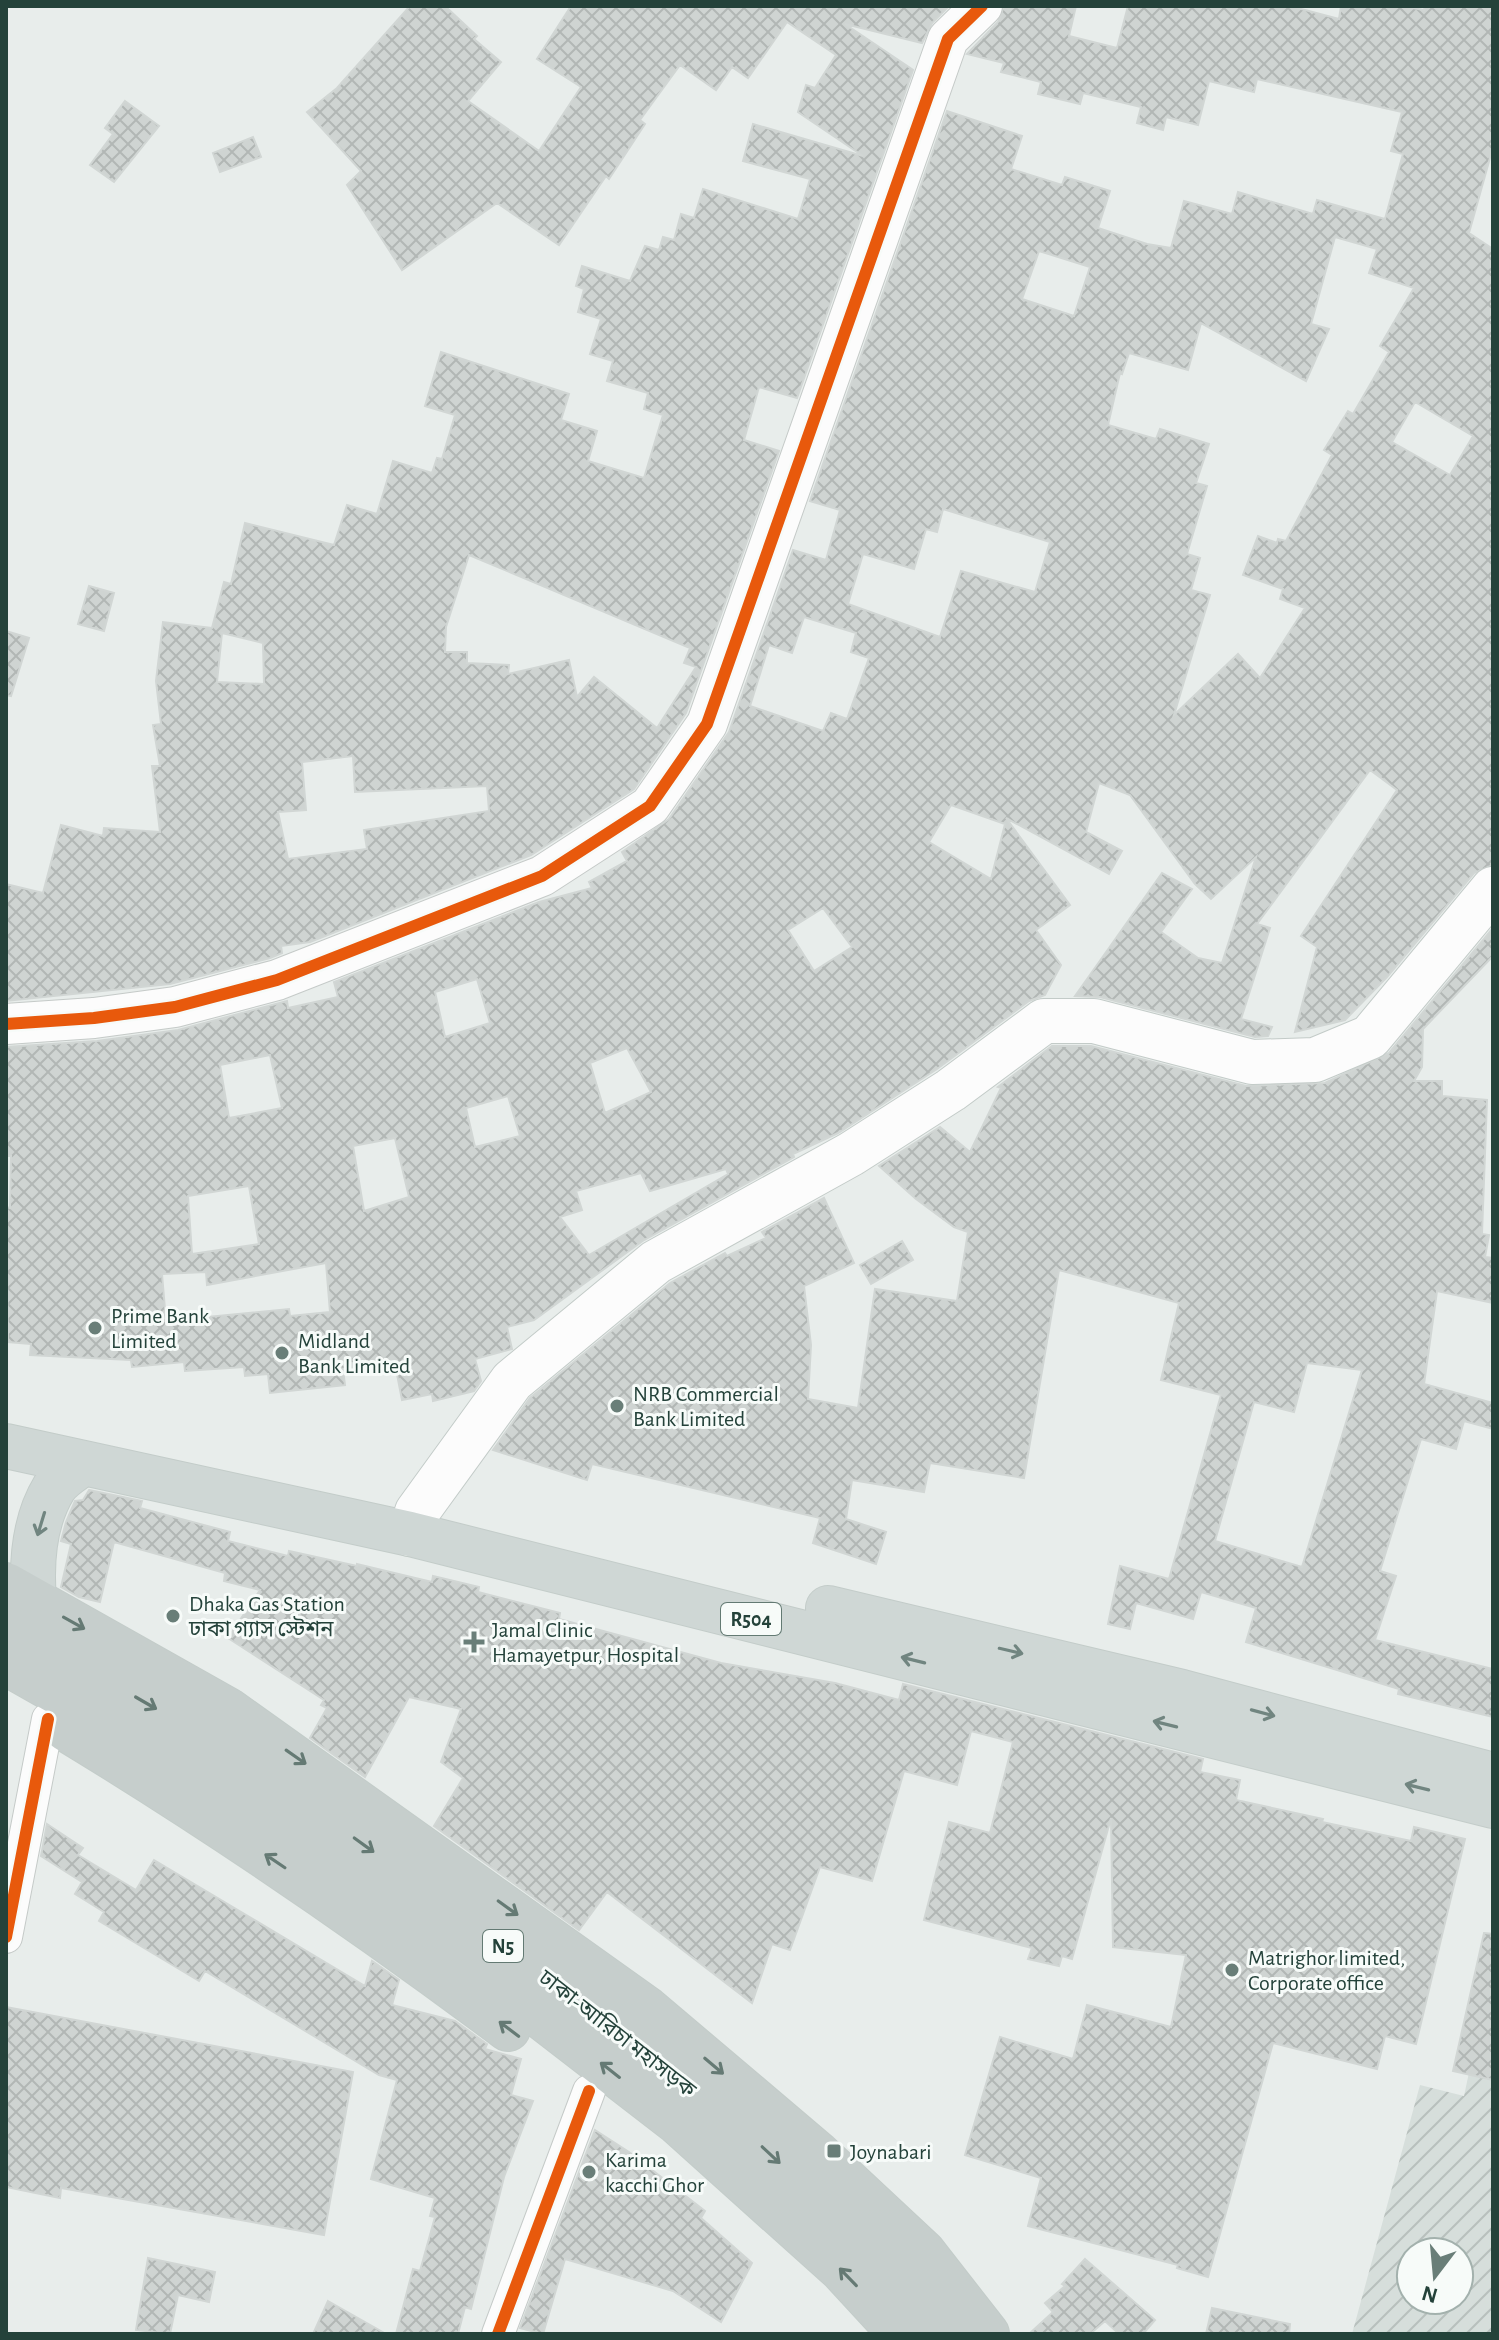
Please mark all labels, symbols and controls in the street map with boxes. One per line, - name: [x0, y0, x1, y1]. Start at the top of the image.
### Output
- place label: Prime Bank Limited: [111, 1305, 209, 1352]
- marker: Prime Bank Limited: [86, 1319, 104, 1337]
- place label: Midland Bank Limited: [298, 1330, 410, 1377]
- marker: Midland Bank Limited: [273, 1344, 291, 1362]
- place label: NRB Commercial Bank Limited: [633, 1383, 779, 1430]
- marker: NRB Commercial Bank Limited: [608, 1397, 626, 1415]
- one-way arrow: [33, 1511, 48, 1537]
- place label: Dhaka Gas Station ঢাকা গ্যাস স্টেশন: [188, 1593, 345, 1640]
- road number: R504: [721, 1603, 781, 1635]
- marker: Dhaka Gas Station ঢাকা গ্যাস স্টেশন: [164, 1607, 182, 1625]
- one-way arrow: [62, 1615, 85, 1631]
- place label: Jamal Clinic Hamayetpur, Hospital: [492, 1619, 679, 1666]
- marker: Jamal Clinic Hamayetpur, Hospital: [463, 1631, 485, 1653]
- one-way arrow: [997, 1644, 1023, 1659]
- one-way arrow: [901, 1652, 927, 1667]
- one-way arrow: [134, 1695, 157, 1711]
- one-way arrow: [1249, 1707, 1275, 1722]
- one-way arrow: [1153, 1715, 1179, 1730]
- one-way arrow: [285, 1749, 307, 1765]
- one-way arrow: [1405, 1779, 1431, 1794]
- one-way arrow: [352, 1837, 374, 1853]
- one-way arrow: [264, 1853, 286, 1869]
- one-way arrow: [497, 1899, 518, 1916]
- road number: N5: [483, 1930, 523, 1962]
- place label: Matrighor limited, Corporate office: [1248, 1947, 1405, 1994]
- marker: Matrighor limited, Corporate office: [1223, 1961, 1241, 1979]
- street label: ঢাকা-আরিচা মহাসড়ক: [534, 1964, 701, 2102]
- one-way arrow: [498, 2021, 520, 2037]
- one-way arrow: [704, 2057, 724, 2075]
- one-way arrow: [600, 2061, 621, 2078]
- place label: Joynabari: [850, 2141, 931, 2163]
- marker: Joynabari: [825, 2142, 843, 2160]
- one-way arrow: [761, 2145, 780, 2164]
- place label: Karima kacchi Ghor: [605, 2149, 704, 2196]
- marker: Karima kacchi Ghor: [580, 2163, 598, 2181]
- north arrow: [1395, 2236, 1475, 2316]
- one-way arrow: [839, 2267, 858, 2287]
- text: N: [1419, 2282, 1440, 2307]

